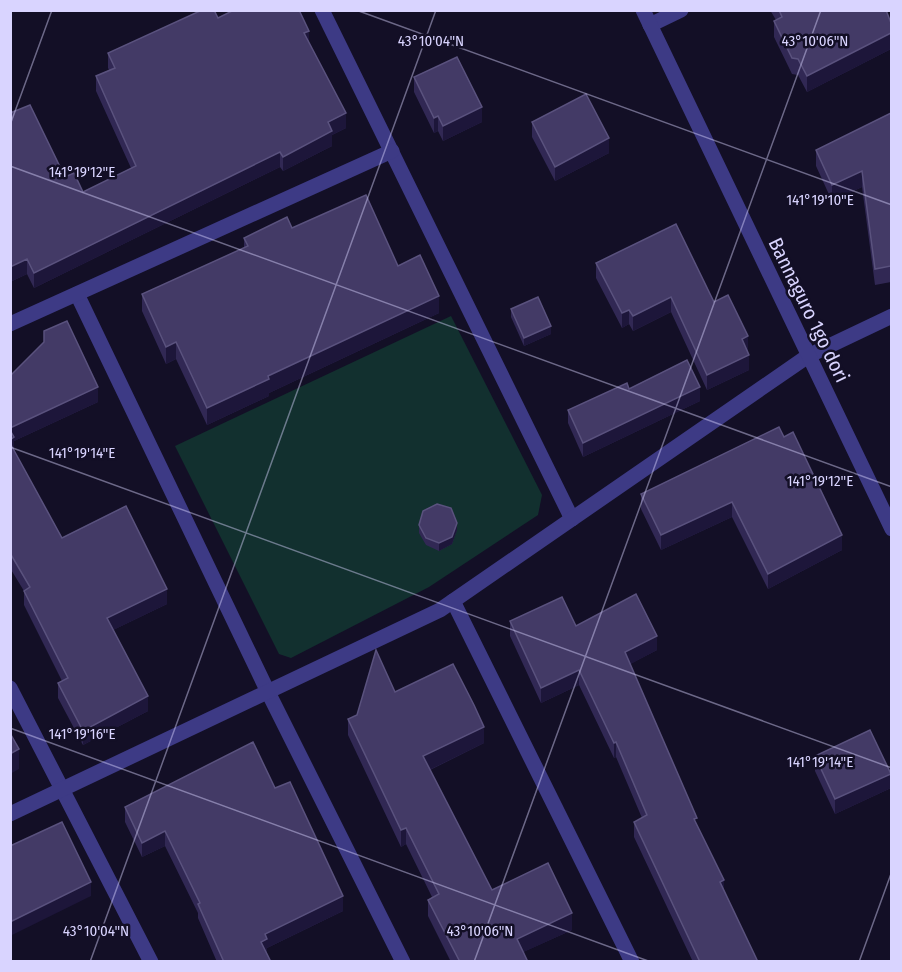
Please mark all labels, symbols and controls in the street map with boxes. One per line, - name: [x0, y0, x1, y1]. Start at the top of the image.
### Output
- text: 43°10'04"N: [398, 32, 464, 50]
- text: 43°10'06"N: [782, 32, 848, 50]
- text: 141°19'12"E: [49, 163, 115, 181]
- text: 141°19'10"E: [786, 191, 854, 209]
- street label: Bannaguro 1go dori: [764, 234, 854, 386]
- text: 141°19'14"E: [49, 444, 115, 462]
- text: 141°19'12"E: [787, 472, 853, 490]
- text: 141°19'16"E: [48, 725, 116, 743]
- text: 141°19'14"E: [787, 753, 853, 771]
- text: 43°10'04"N: [63, 922, 129, 940]
- text: 43°10'06"N: [447, 922, 513, 940]

